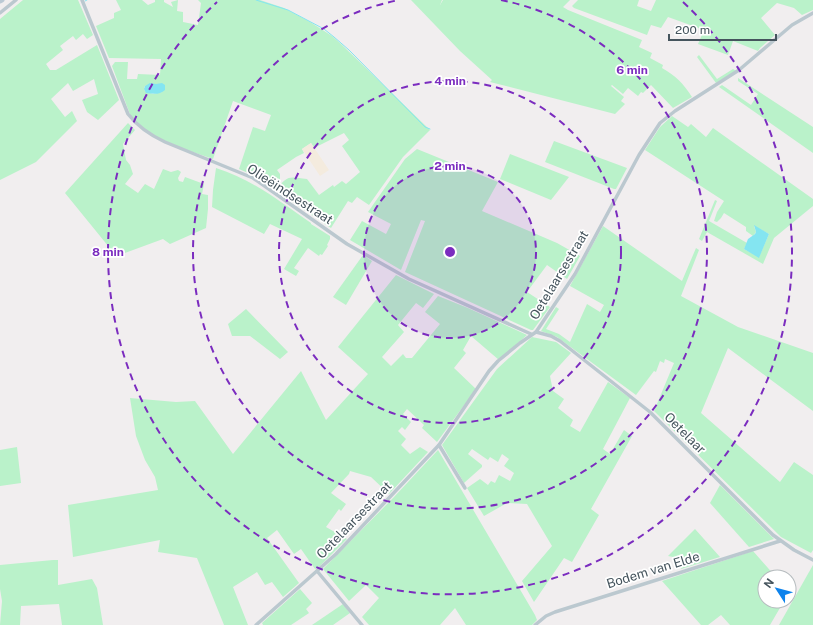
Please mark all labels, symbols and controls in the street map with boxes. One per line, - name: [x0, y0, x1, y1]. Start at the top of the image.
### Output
- scale bar: [669, 16, 776, 42]
- text: 200 m: [675, 23, 710, 37]
- text: 6 min: [616, 63, 648, 77]
- text: 4 min: [434, 74, 466, 88]
- text: 2 min: [434, 159, 466, 173]
- street label: Olieëindsestraat: [244, 161, 336, 227]
- street label: Oetelaarsestraat: [526, 228, 592, 322]
- text: 8 min: [92, 245, 124, 259]
- centre of rings: [443, 245, 457, 259]
- street label: Oetelaar: [661, 409, 709, 457]
- street label: Oetelaarsestraat: [313, 478, 395, 562]
- street label: Bodem van Elde: [605, 549, 701, 591]
- north arrow: [757, 569, 797, 609]
- text: N: [762, 576, 776, 590]

